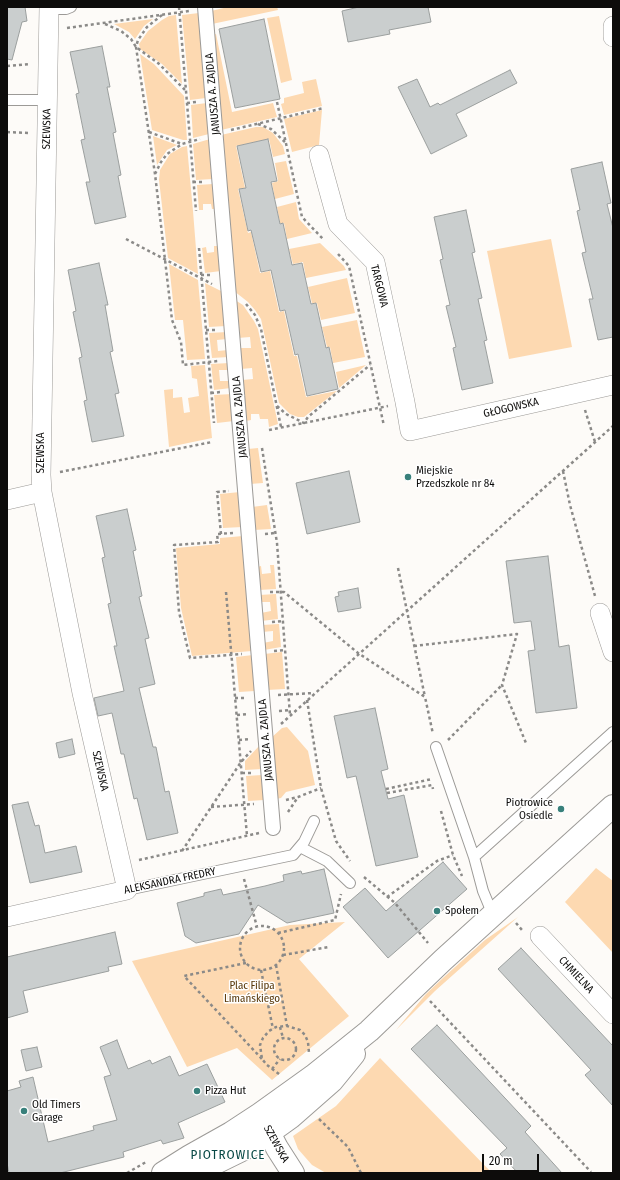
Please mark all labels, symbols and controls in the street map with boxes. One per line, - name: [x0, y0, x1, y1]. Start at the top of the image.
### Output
- street label: JANUSZA A. ZAJDLA: [203, 52, 223, 136]
- street label: SZEWSKA: [40, 108, 54, 150]
- street label: TARGOWA: [367, 263, 391, 309]
- street label: JANUSZA A. ZAJDLA: [230, 375, 250, 459]
- street label: GŁOGOWSKA: [482, 395, 540, 421]
- street label: SZEWSKA: [34, 433, 48, 473]
- place label: Miejskie Przedszkole nr 84: [416, 464, 495, 490]
- marker: Miejskie Przedszkole nr 84: [403, 472, 413, 482]
- street label: JANUSZA A. ZAJDLA: [256, 698, 276, 782]
- street label: SZEWSKA: [89, 750, 111, 792]
- place label: Piotrowice Osiedle: [506, 796, 553, 822]
- marker: Piotrowice Osiedle: [556, 804, 566, 814]
- street label: ALEKSANDRA FREDRY: [123, 865, 217, 897]
- place label: Społem: [445, 904, 479, 918]
- marker: Społem: [432, 906, 442, 916]
- street label: CHMIELNA: [556, 954, 596, 996]
- park label: Plac Filipa Limańskiego: [224, 979, 280, 1005]
- place label: Pizza Hut: [205, 1084, 246, 1098]
- marker: Pizza Hut: [192, 1086, 202, 1096]
- place label: Old Timers Garage: [32, 1098, 80, 1124]
- marker: Old Timers Garage: [19, 1106, 29, 1116]
- street label: SZEWSKA: [260, 1123, 292, 1165]
- scale bar: [484, 1146, 541, 1172]
- district label: PIOTROWICE: [191, 1147, 265, 1163]
- text: 20 m: [489, 1154, 513, 1168]

